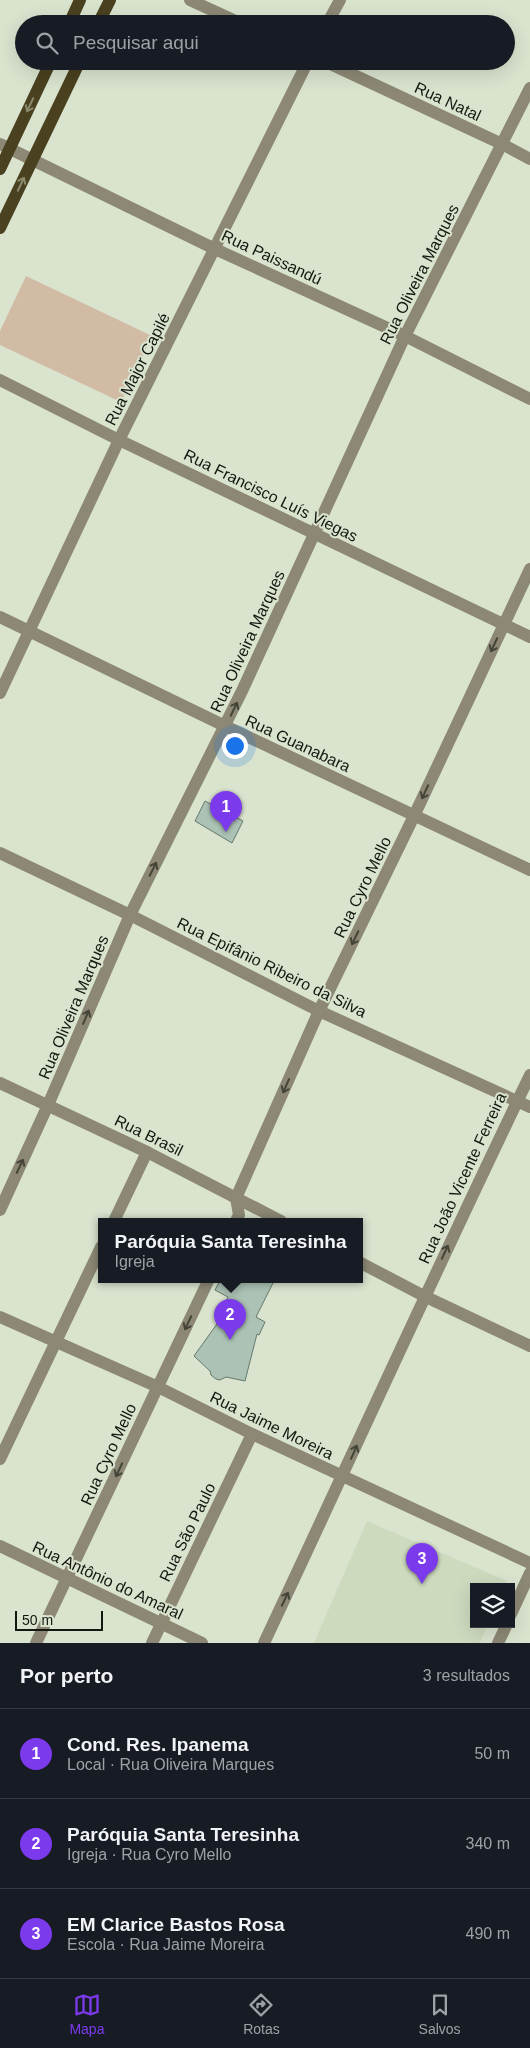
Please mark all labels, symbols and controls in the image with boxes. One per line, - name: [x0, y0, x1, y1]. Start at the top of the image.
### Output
- search box: [15, 15, 515, 70]
- icon: search: [33, 29, 61, 57]
- text: Pesquisar aqui: [73, 32, 199, 53]
- street label: Rua Natal: [412, 79, 484, 124]
- one-way arrow: [25, 97, 35, 112]
- one-way arrow: [17, 177, 26, 192]
- street label: Rua Oliveira Marques: [377, 201, 462, 347]
- street label: Rua Paissandú: [219, 227, 325, 288]
- street label: Rua Major Capilé: [102, 310, 173, 428]
- street label: Rua Francisco Luís Viegas: [181, 446, 360, 545]
- street label: Rua Oliveira Marques: [207, 568, 288, 715]
- one-way arrow: [489, 637, 498, 652]
- one-way arrow: [229, 701, 239, 716]
- street label: Rua Guanabara: [243, 712, 353, 775]
- your location: [222, 733, 248, 759]
- one-way arrow: [420, 784, 430, 799]
- pin: 1: [210, 791, 242, 832]
- street label: Rua Cyro Mello: [331, 834, 394, 940]
- one-way arrow: [149, 862, 158, 877]
- street label: Rua Epifânio Ribeiro da Silva: [175, 914, 369, 1021]
- one-way arrow: [349, 930, 359, 945]
- street label: Rua Oliveira Marques: [35, 933, 112, 1082]
- one-way arrow: [82, 1010, 92, 1025]
- one-way arrow: [281, 1078, 291, 1093]
- street label: Rua João Vicente Ferreira: [415, 1090, 510, 1266]
- street label: Rua Brasil: [112, 1112, 186, 1159]
- one-way arrow: [16, 1159, 26, 1174]
- popup: [98, 1218, 363, 1283]
- text: Paróquia Santa Teresinha: [115, 1231, 346, 1252]
- one-way arrow: [440, 1245, 450, 1260]
- text: Igreja: [115, 1253, 155, 1270]
- pin: 2: [214, 1299, 246, 1340]
- one-way arrow: [183, 1315, 192, 1330]
- street label: Rua Jaime Moreira: [207, 1388, 336, 1463]
- street label: Rua Cyro Mello: [77, 1401, 139, 1508]
- one-way arrow: [349, 1445, 359, 1460]
- one-way arrow: [113, 1462, 123, 1477]
- street label: Rua São Paulo: [156, 1480, 219, 1584]
- street label: Rua Antônio do Amaral: [30, 1538, 186, 1623]
- pin: 3: [406, 1543, 438, 1584]
- map controls: [470, 1583, 515, 1628]
- button: layers: [470, 1583, 515, 1628]
- one-way arrow: [281, 1592, 290, 1607]
- scale bar: [15, 1608, 102, 1631]
- text: 50 m: [22, 1612, 53, 1628]
- text: Por perto: [20, 1664, 113, 1687]
- text: 3 resultados: [423, 1667, 510, 1684]
- text: Cond. Res. Ipanema: [67, 1734, 249, 1755]
- text: 1: [32, 1745, 40, 1762]
- text: 50 m: [474, 1745, 510, 1762]
- text: Local · Rua Oliveira Marques: [67, 1756, 274, 1773]
- text: Paróquia Santa Teresinha: [67, 1824, 299, 1845]
- text: 2: [32, 1835, 40, 1852]
- text: 340 m: [466, 1835, 510, 1852]
- text: Igreja · Rua Cyro Mello: [67, 1846, 232, 1863]
- text: EM Clarice Bastos Rosa: [67, 1914, 285, 1935]
- text: 3: [32, 1925, 40, 1942]
- text: 490 m: [466, 1925, 510, 1942]
- text: Escola · Rua Jaime Moreira: [67, 1936, 264, 1953]
- tab: Mapa: [69, 1991, 104, 2037]
- tab: Rotas: [243, 1991, 280, 2037]
- tab: Salvos: [419, 1991, 461, 2037]

